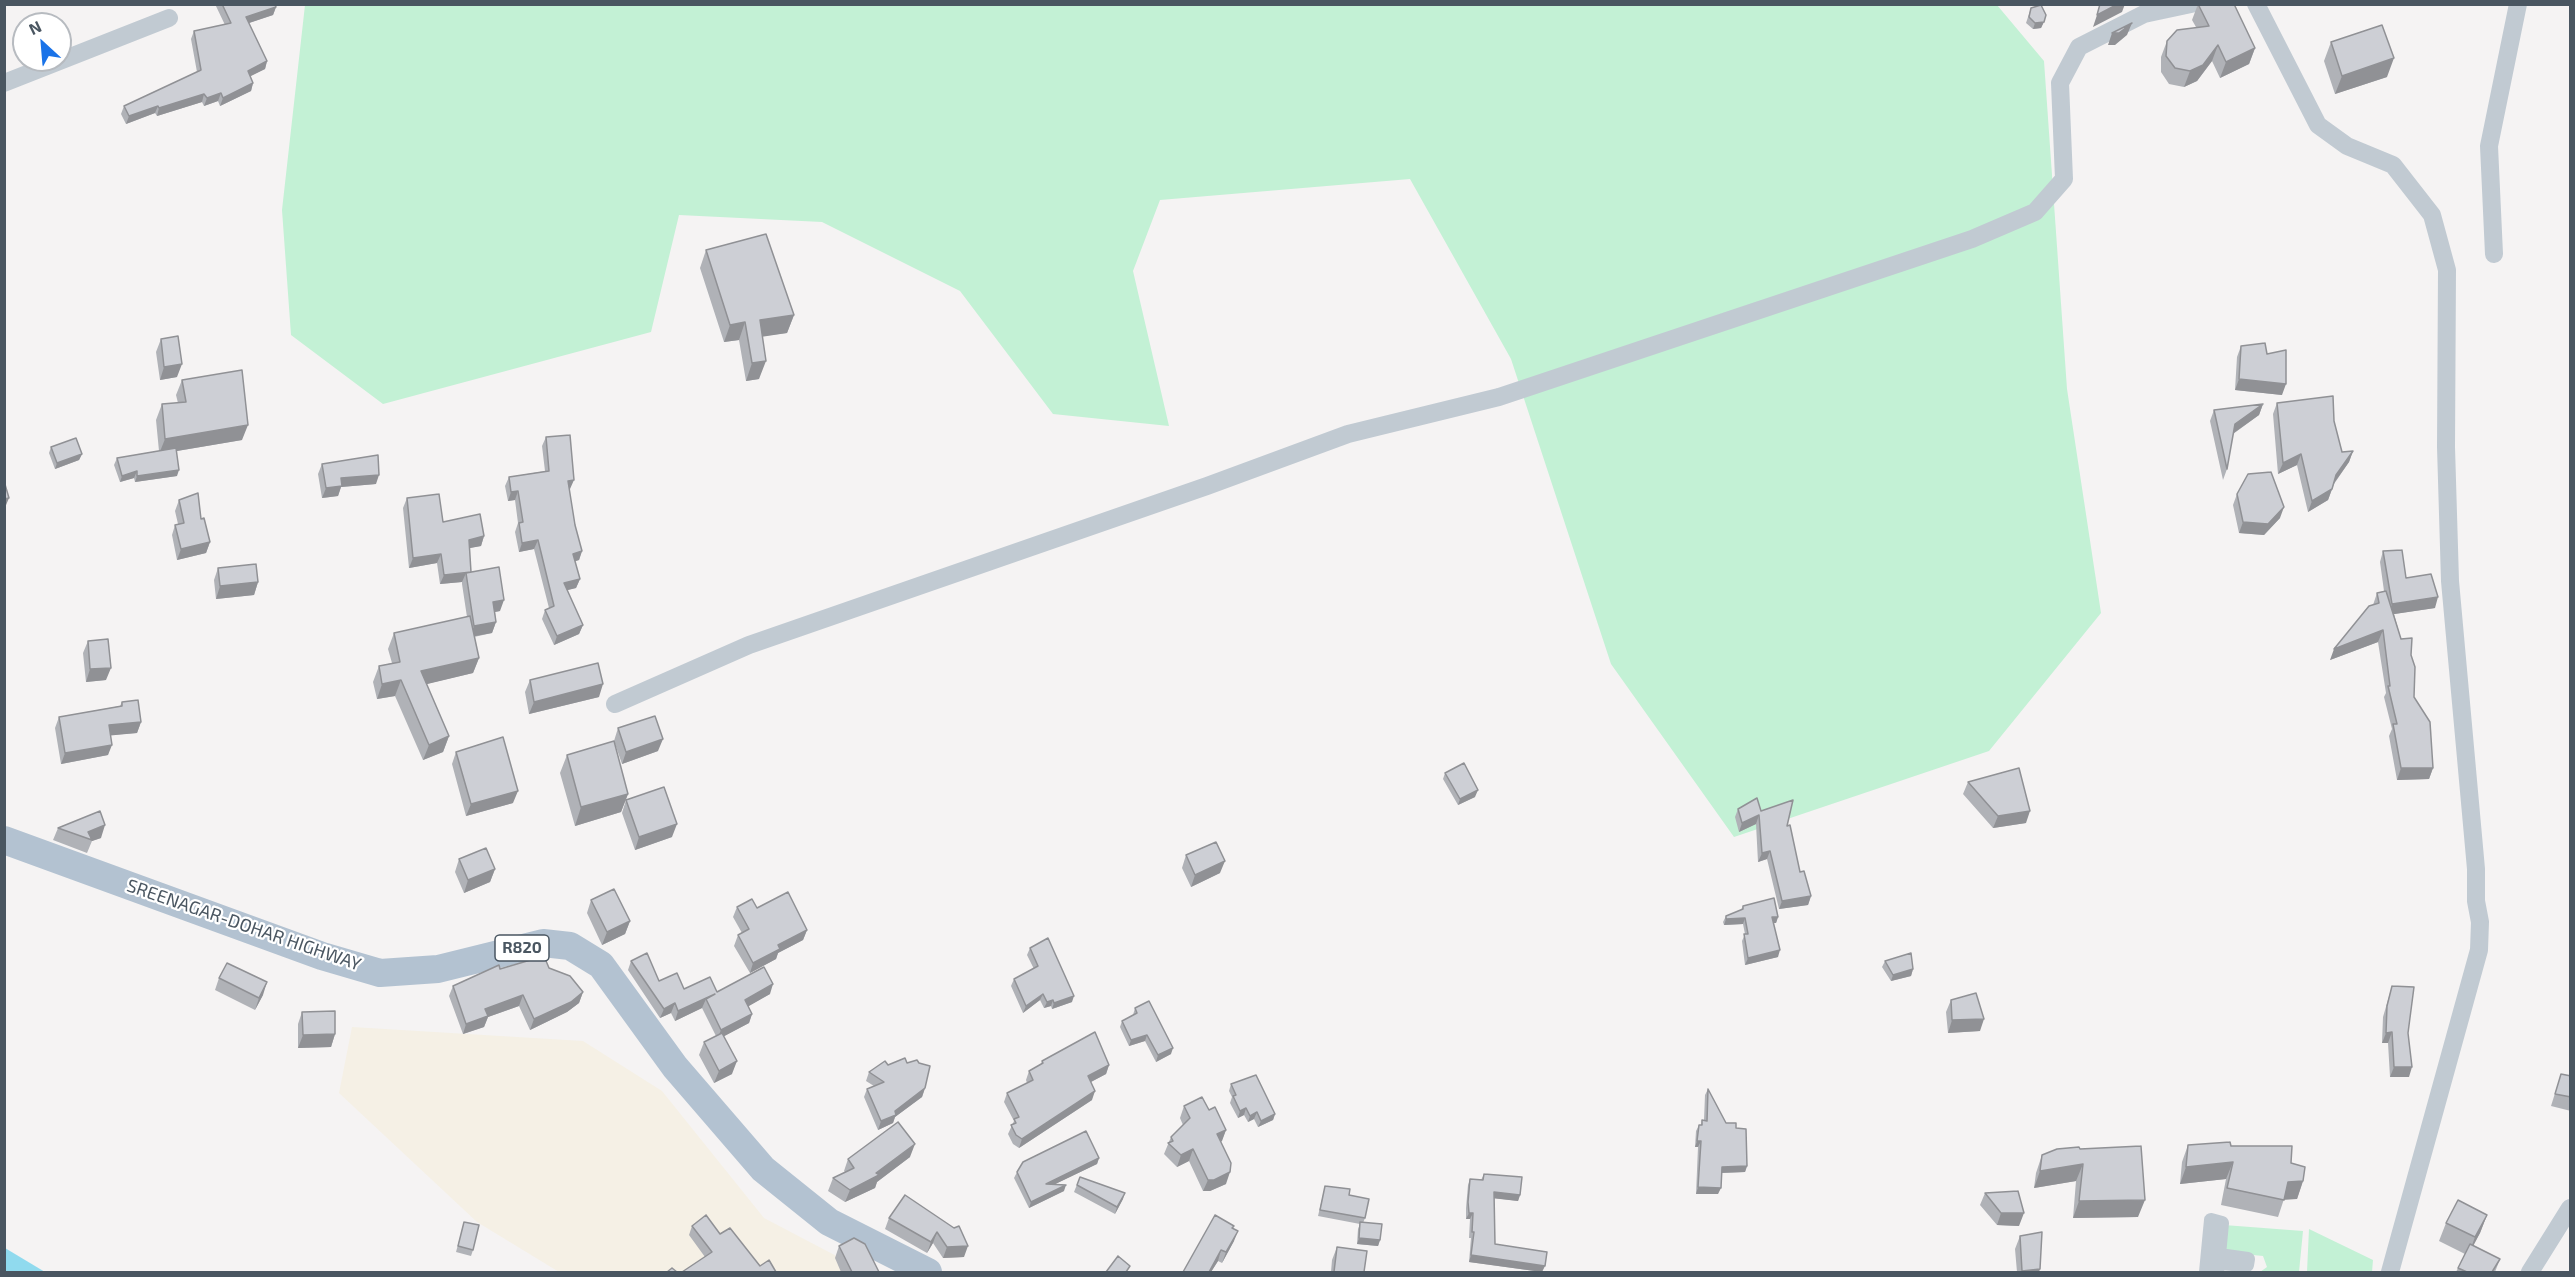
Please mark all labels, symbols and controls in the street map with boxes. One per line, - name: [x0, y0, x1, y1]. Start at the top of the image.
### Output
- north arrow: [12, 12, 72, 72]
- text: N: [25, 16, 44, 38]
- street label: SREENAGAR-DOHAR HIGHWAY: [124, 875, 364, 975]
- road number: R820: [495, 935, 549, 961]

